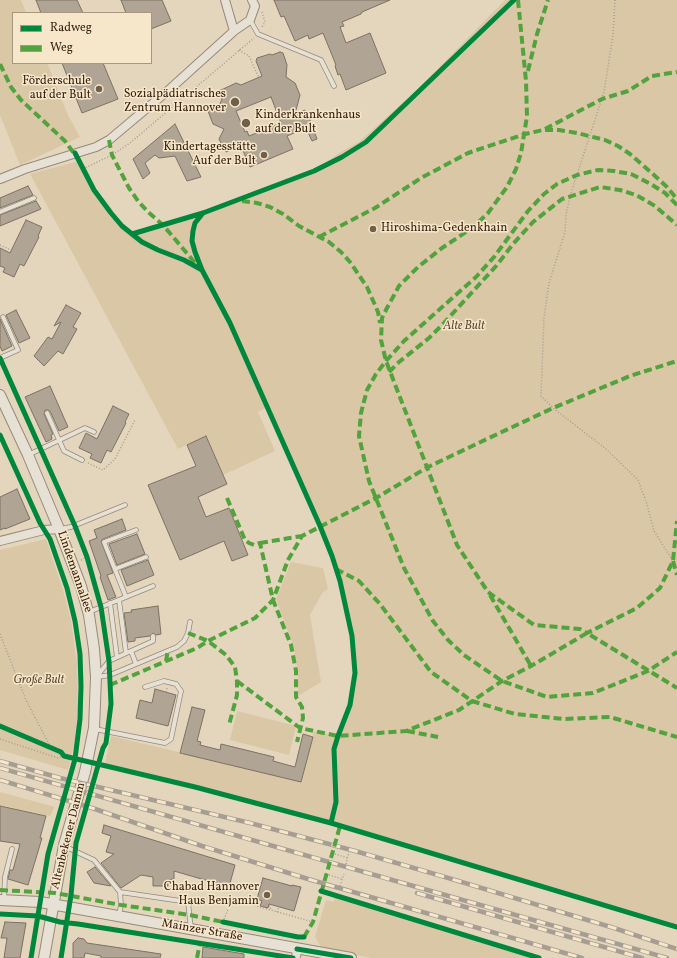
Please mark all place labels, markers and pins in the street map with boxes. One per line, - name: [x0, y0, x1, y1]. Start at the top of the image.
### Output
- place label: Förderschule auf der Bult: [23, 75, 91, 103]
- marker: Förderschule auf der Bult: [94, 84, 104, 94]
- place label: Sozialpädiatrisches Zentrum Hannover: [124, 88, 226, 116]
- marker: Sozialpädiatrisches Zentrum Hannover: [229, 96, 241, 108]
- place label: Kinderkrankenhaus auf der Bult: [255, 109, 360, 137]
- marker: Kinderkrankenhaus auf der Bult: [240, 117, 252, 129]
- place label: Kindertagesstätte Auf der Bult: [163, 141, 256, 169]
- marker: Kindertagesstätte Auf der Bult: [259, 150, 269, 160]
- place label: Hiroshima-Gedenkhain: [381, 222, 507, 236]
- marker: Hiroshima-Gedenkhain: [368, 224, 378, 234]
- place label: Chabad Hannover Haus Benjamin: [164, 881, 259, 909]
- marker: Chabad Hannover Haus Benjamin: [262, 890, 272, 900]

